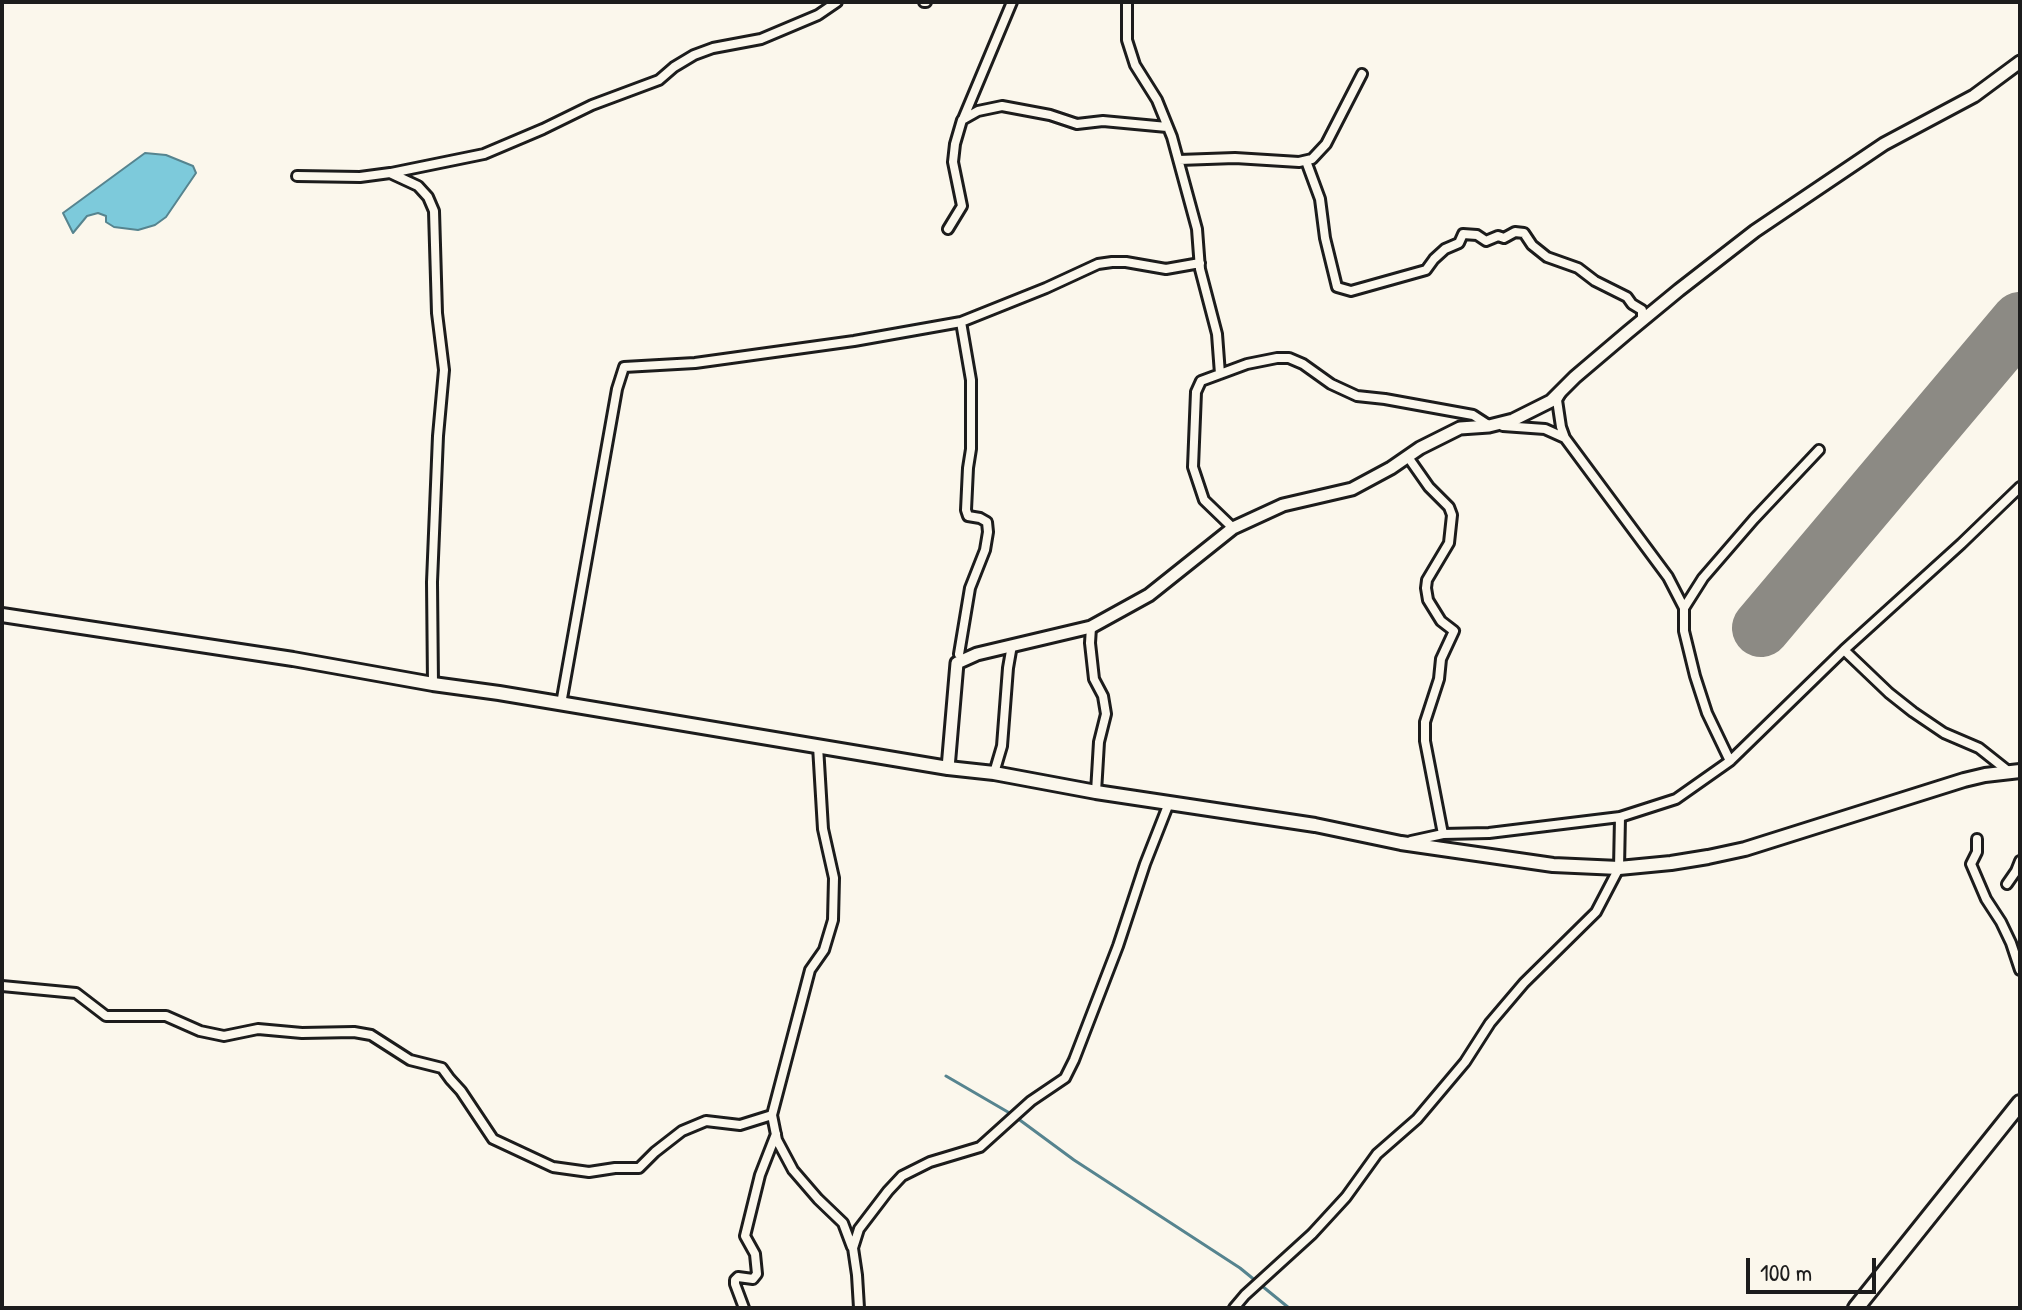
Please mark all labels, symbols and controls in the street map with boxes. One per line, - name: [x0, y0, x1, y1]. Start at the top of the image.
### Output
- scale bar: [1750, 1242, 1880, 1292]
- text: 100 m: [1760, 1256, 1812, 1288]

